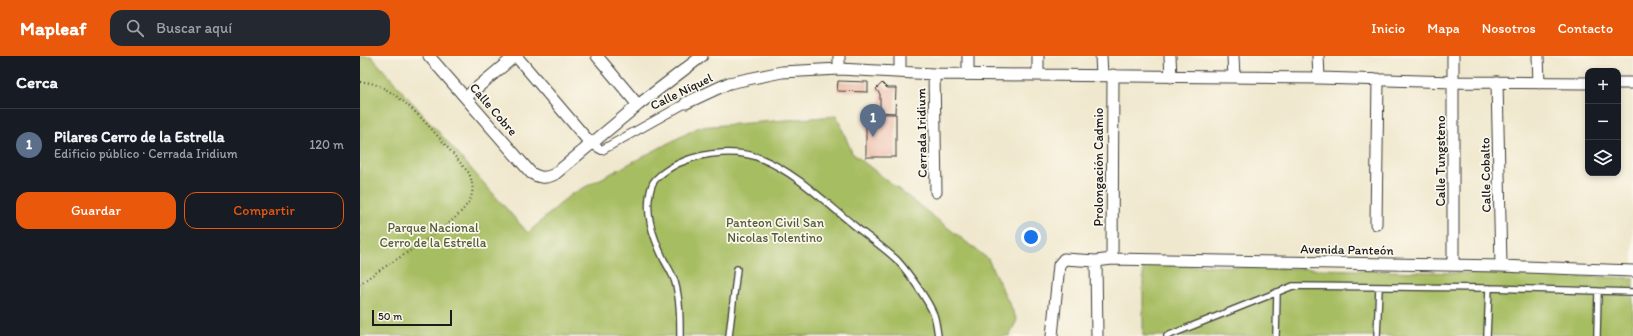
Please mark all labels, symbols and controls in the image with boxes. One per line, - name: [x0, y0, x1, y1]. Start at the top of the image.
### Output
- search box: [110, 10, 390, 46]
- text: Mapleaf: [20, 17, 86, 40]
- icon: search: [124, 17, 146, 39]
- text: Buscar aquí: [156, 19, 232, 37]
- text: Inicio: [1371, 20, 1405, 37]
- text: Mapa: [1427, 20, 1460, 37]
- text: Nosotros: [1482, 20, 1536, 37]
- text: Contacto: [1558, 20, 1613, 37]
- map controls: [1585, 68, 1621, 176]
- button: +: [1585, 68, 1621, 104]
- street label: Calle Níquel: [648, 70, 715, 113]
- text: Cerca: [16, 72, 58, 92]
- street label: Calle Cobre: [467, 80, 521, 139]
- street label: Cerrada Iridium: [913, 88, 930, 178]
- pin: 1: [860, 104, 886, 137]
- button: −: [1585, 104, 1621, 140]
- street label: Prolongación Cadmio: [1091, 107, 1106, 226]
- street label: Calle Tungsteno: [1433, 115, 1448, 206]
- text: Pilares Cerro de la Estrella: [54, 128, 225, 146]
- text: 1: [26, 137, 32, 152]
- text: 120 m: [309, 137, 344, 152]
- street label: Calle Cobalto: [1477, 137, 1494, 213]
- button: layers: [1585, 140, 1621, 176]
- text: Edificio público · Cerrada Iridium: [54, 146, 238, 161]
- button: Guardar: [16, 192, 176, 229]
- button: Compartir: [184, 192, 344, 229]
- park label: Panteon Civil San Nicolas Tolentino: [726, 215, 825, 245]
- park label: Parque Nacional Cerro de la Estrella: [379, 220, 487, 250]
- your location: [1021, 227, 1041, 247]
- street label: Avenida Panteón: [1300, 241, 1395, 258]
- scale bar: [372, 308, 452, 327]
- text: 50 m: [378, 310, 402, 323]

